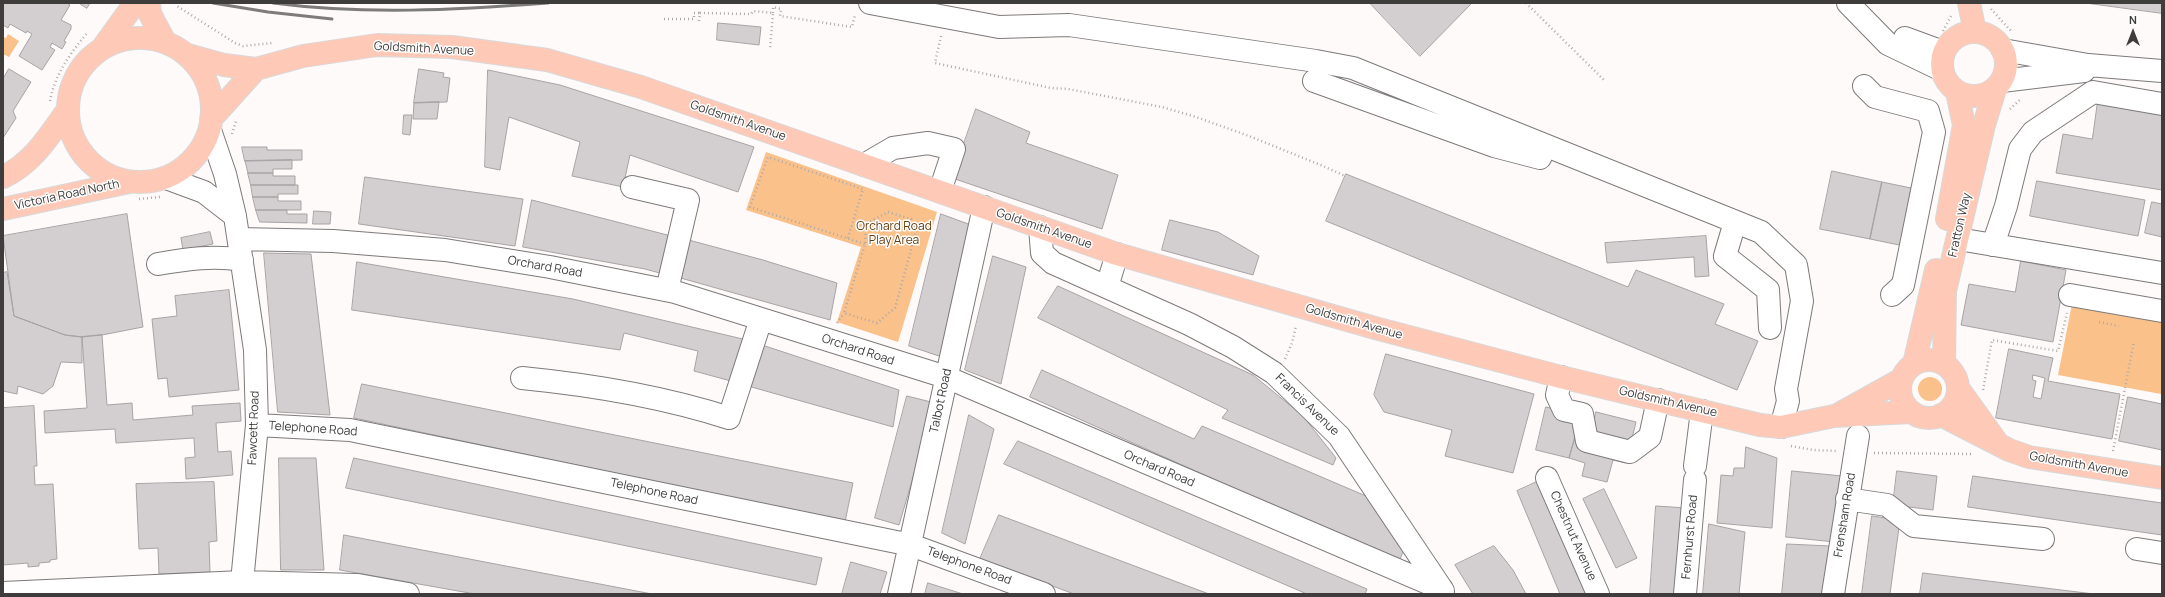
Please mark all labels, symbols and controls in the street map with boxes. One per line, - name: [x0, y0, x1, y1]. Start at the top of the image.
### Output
- north arrow: [2113, 12, 2153, 52]
- text: N: [2129, 12, 2137, 27]
- street label: Goldsmith Avenue: [374, 39, 474, 59]
- street label: Goldsmith Avenue: [688, 98, 788, 144]
- street label: Victoria Road North: [13, 177, 121, 213]
- street label: Fratton Way: [1946, 191, 1974, 259]
- street label: Goldsmith Avenue: [994, 206, 1094, 252]
- park label: Orchard Road Play Area: [856, 220, 932, 248]
- street label: Orchard Road: [507, 253, 583, 281]
- street label: Goldsmith Avenue: [1304, 301, 1404, 343]
- street label: Orchard Road: [820, 331, 896, 369]
- street label: Talbot Road: [927, 367, 955, 435]
- street label: Francis Avenue: [1272, 371, 1342, 439]
- street label: Goldsmith Avenue: [1618, 384, 1718, 420]
- street label: Fawcett Road: [246, 391, 262, 465]
- street label: Telephone Road: [268, 419, 358, 439]
- street label: Orchard Road: [1121, 448, 1197, 490]
- street label: Goldsmith Avenue: [2028, 449, 2130, 481]
- street label: Frensham Road: [1831, 472, 1859, 558]
- street label: Telephone Road: [609, 476, 699, 508]
- street label: Chestnut Avenue: [1547, 489, 1599, 583]
- street label: Fernhurst Road: [1679, 494, 1701, 580]
- street label: Telephone Road: [925, 544, 1013, 588]

